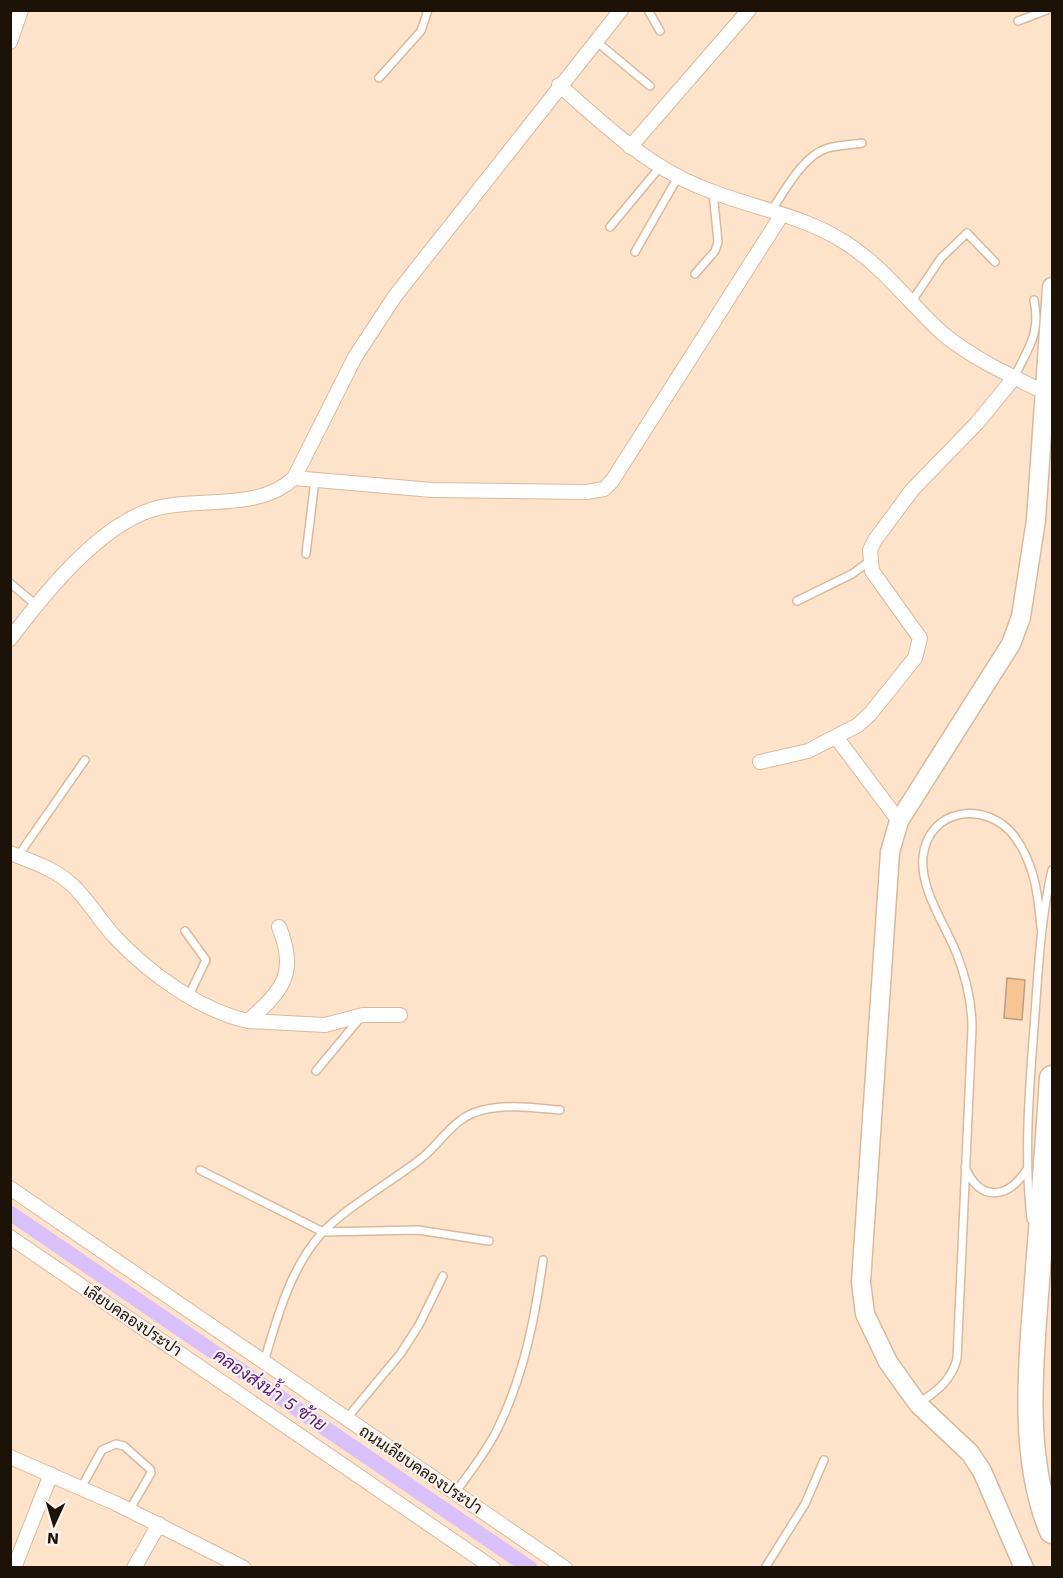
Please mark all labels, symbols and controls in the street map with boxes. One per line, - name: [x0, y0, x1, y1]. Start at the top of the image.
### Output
- street label: เลียบคลองประปา: [80, 1279, 187, 1360]
- water label: คลองส่งน้ำ 5 ซ้าย: [210, 1340, 333, 1435]
- street label: ถนนเลียบคลองประปา: [356, 1420, 487, 1518]
- north arrow: [24, 1494, 84, 1554]
- text: N: [46, 1529, 60, 1548]

